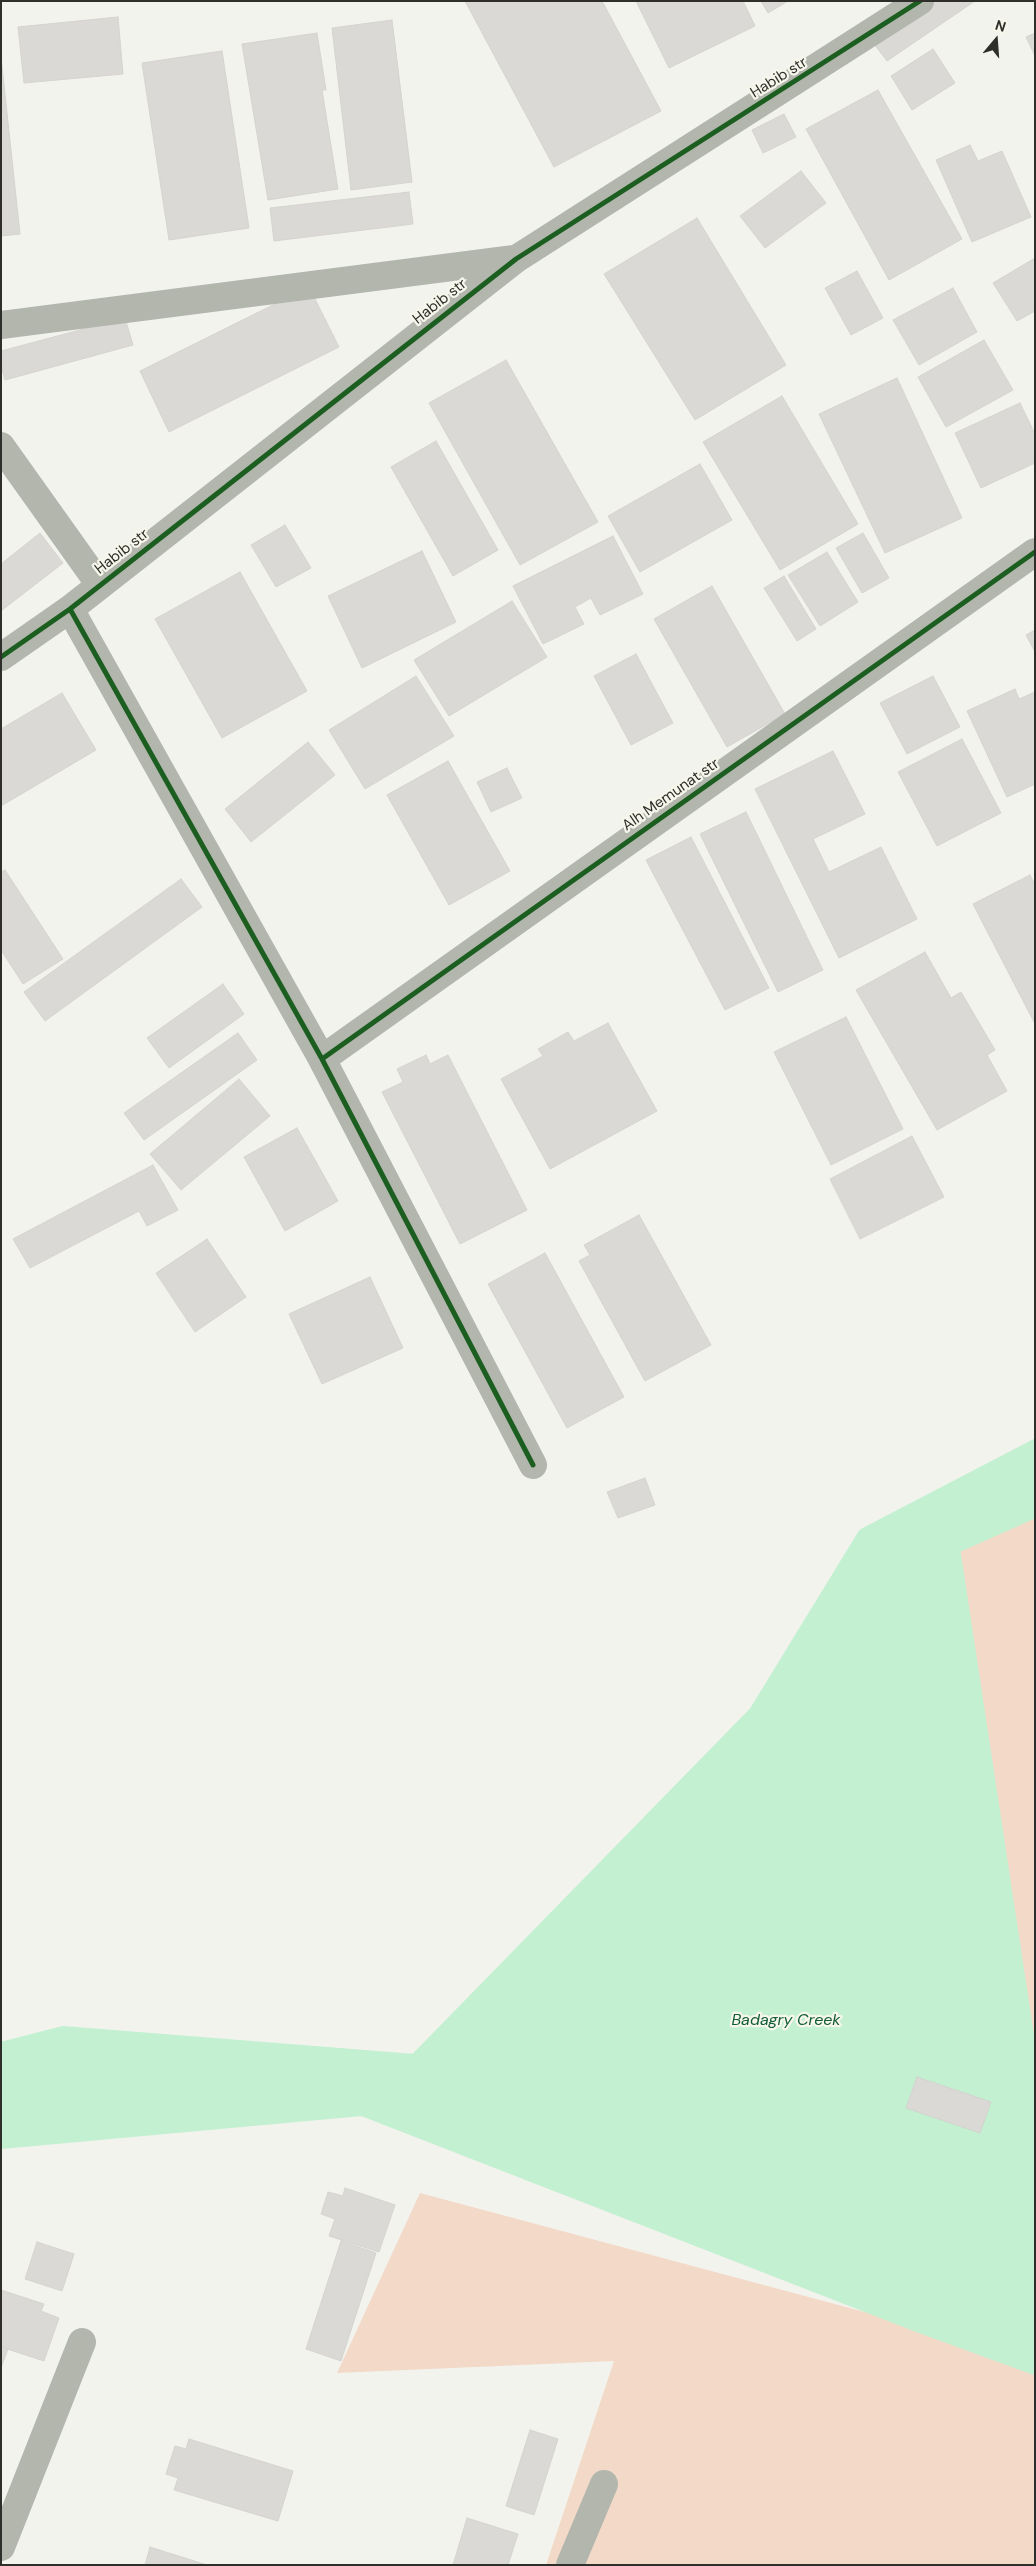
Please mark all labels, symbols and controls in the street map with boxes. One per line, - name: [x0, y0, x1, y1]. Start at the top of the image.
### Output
- north arrow: [971, 15, 1021, 65]
- text: N: [993, 16, 1008, 36]
- street label: Habib str: [747, 54, 811, 102]
- street label: Habib str: [409, 275, 471, 329]
- street label: Habib str: [91, 525, 153, 579]
- street label: Alh Memunat str: [619, 755, 723, 835]
- water label: Badagry Creek: [731, 2011, 841, 2031]

